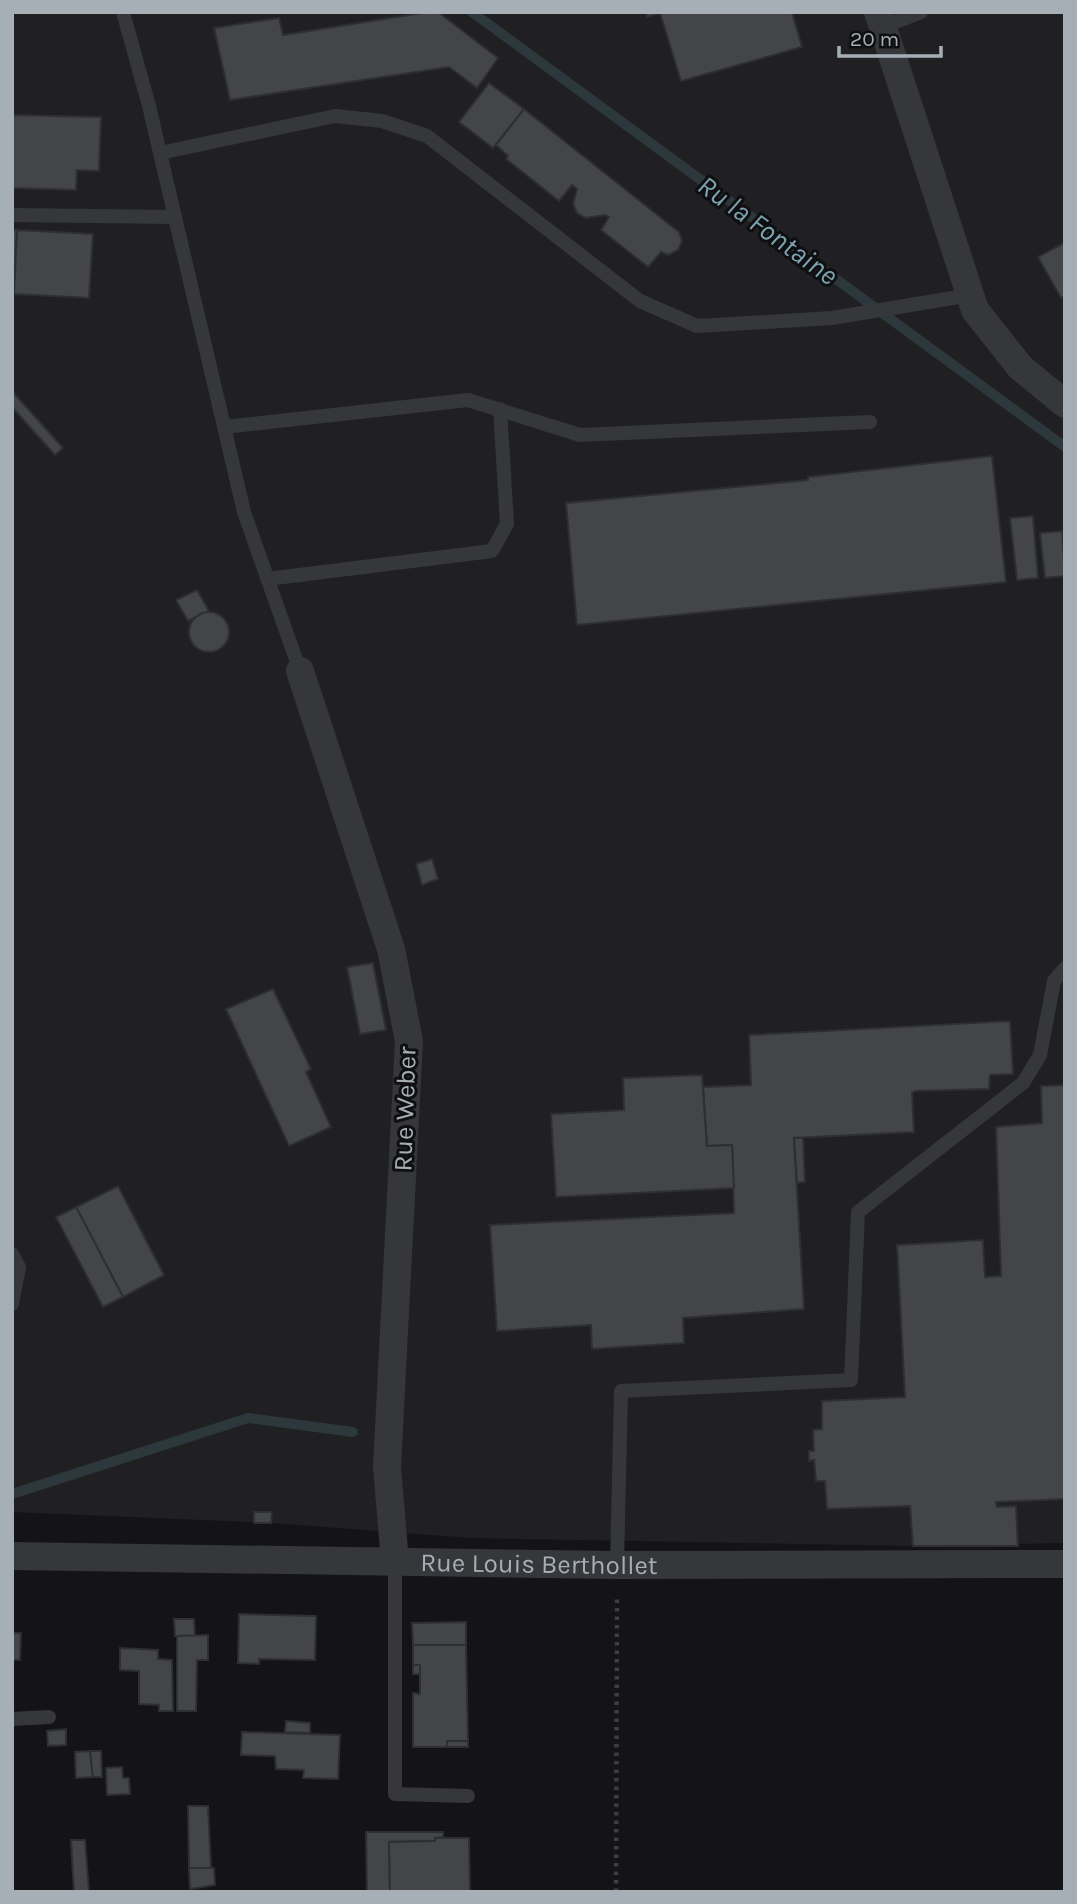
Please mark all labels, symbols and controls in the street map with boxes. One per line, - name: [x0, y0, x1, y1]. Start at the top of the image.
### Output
- scale bar: [839, 14, 940, 58]
- text: 20 m: [850, 27, 899, 51]
- water label: Ru la Fontaine: [692, 168, 844, 292]
- street label: Rue Weber: [387, 1045, 423, 1172]
- street label: Rue Louis Berthollet: [420, 1547, 658, 1581]

